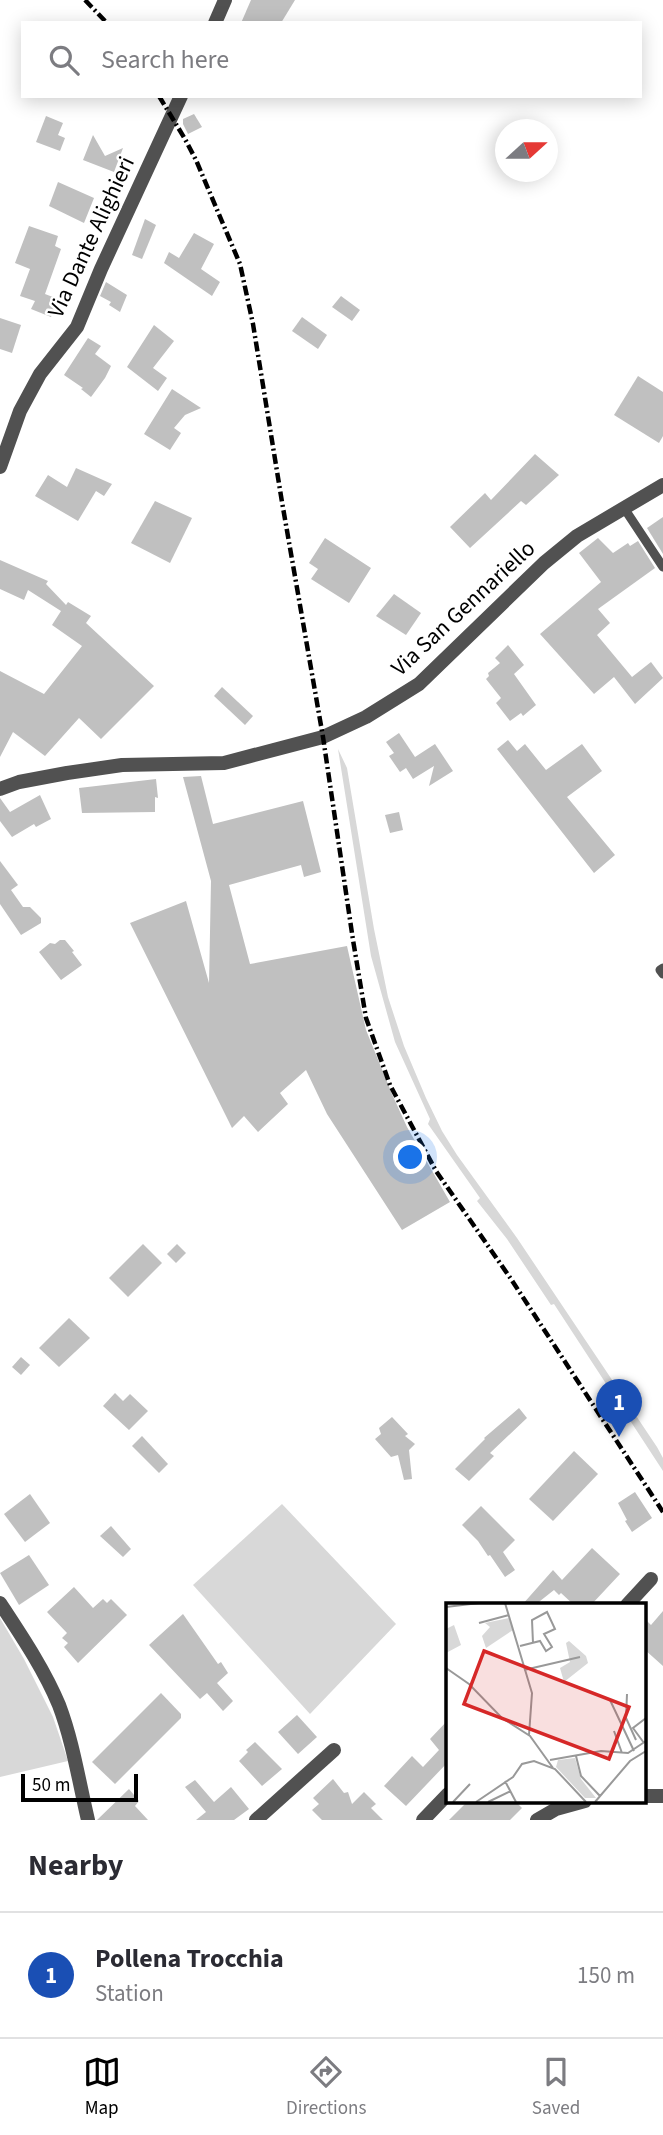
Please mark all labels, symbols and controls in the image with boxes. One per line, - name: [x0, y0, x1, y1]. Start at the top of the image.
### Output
- search box: [21, 21, 642, 98]
- icon: search: [45, 41, 83, 79]
- text: Search here: [101, 41, 229, 78]
- north arrow: [495, 119, 558, 182]
- street label: Via Dante Alighieri: [39, 151, 143, 323]
- street label: Via San Gennariello: [384, 532, 542, 684]
- your location: [393, 1140, 427, 1174]
- pin: 1: [596, 1379, 642, 1437]
- inset map: [446, 1603, 646, 1802]
- scale bar: [21, 1771, 138, 1803]
- text: 50 m: [32, 1772, 70, 1799]
- text: Nearby: [28, 1844, 123, 1887]
- text: Pollena Trocchia: [95, 1940, 284, 1977]
- text: 1: [45, 1959, 57, 1992]
- text: 150 m: [577, 1959, 635, 1992]
- text: Station: [95, 1977, 164, 2010]
- tab: Map: [83, 2053, 121, 2122]
- tab: Directions: [286, 2053, 366, 2122]
- tab: Saved: [532, 2053, 580, 2122]

